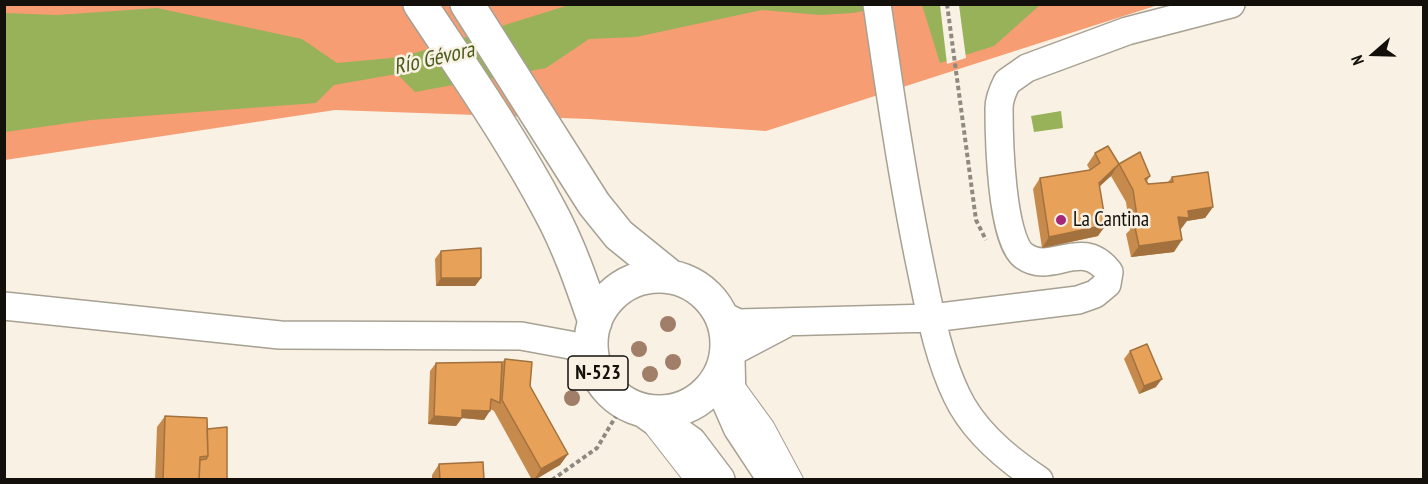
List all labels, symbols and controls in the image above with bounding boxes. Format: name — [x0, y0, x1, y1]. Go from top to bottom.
north arrow — [1344, 24, 1404, 84]
water label: Río Gévora — [391, 37, 477, 81]
text: N — [1346, 53, 1368, 68]
place label: La Cantina — [1073, 207, 1149, 233]
marker: La Cantina — [1054, 213, 1068, 227]
road number: N-523 — [568, 356, 628, 390]

